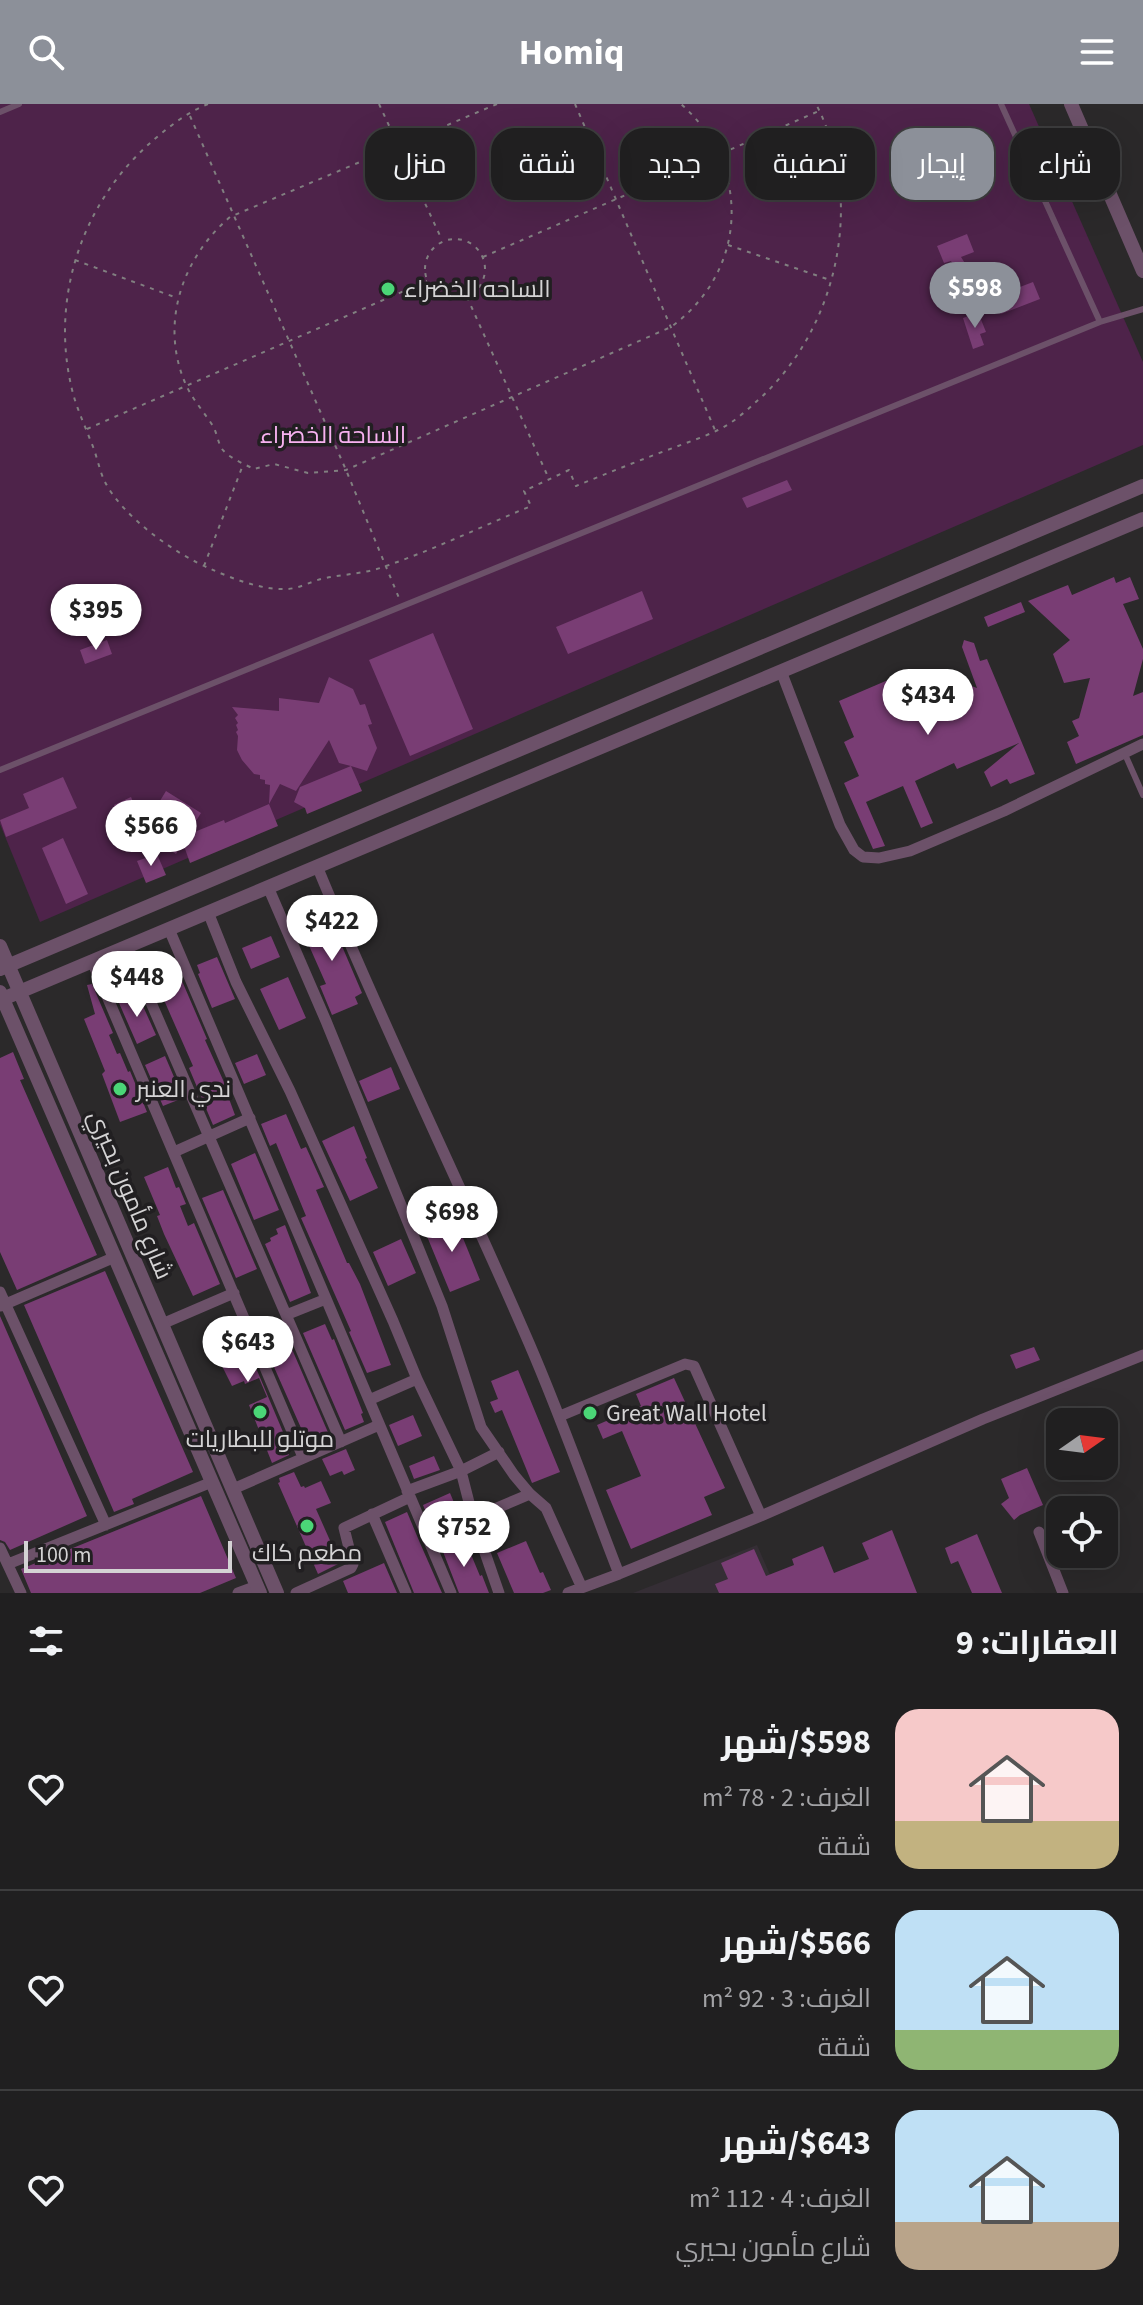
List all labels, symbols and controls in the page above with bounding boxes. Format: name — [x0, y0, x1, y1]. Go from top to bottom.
text: Homiq — [519, 27, 624, 78]
icon: search — [24, 30, 68, 74]
icon: menu — [1075, 30, 1119, 74]
chip: منزل — [365, 128, 475, 200]
chip: شقة — [491, 128, 604, 200]
chip: جديد — [620, 128, 729, 200]
chip: تصفية — [745, 128, 875, 200]
chip: إيجار — [891, 128, 994, 200]
chip: شراء — [1010, 128, 1120, 200]
pin: $598 — [928, 262, 1022, 330]
text: $598 — [948, 269, 1002, 306]
place label: الساحه الخضراء — [404, 272, 551, 307]
marker: الساحه الخضراء — [379, 280, 397, 298]
park label: الساحة الخضراء — [260, 418, 406, 453]
pin: $395 — [49, 584, 143, 652]
text: $395 — [69, 591, 123, 628]
pin: $434 — [881, 669, 975, 737]
text: $434 — [901, 676, 955, 713]
pin: $566 — [104, 800, 198, 868]
text: $566 — [124, 807, 178, 844]
pin: $422 — [285, 895, 379, 963]
text: $422 — [305, 902, 359, 939]
pin: $448 — [90, 951, 184, 1019]
text: $448 — [110, 958, 164, 995]
place label: ندي العنبر — [134, 1072, 231, 1107]
marker: ندي العنبر — [111, 1080, 129, 1098]
street label: شارع مأمون بحيري — [79, 1105, 181, 1285]
pin: $698 — [405, 1186, 499, 1254]
text: $698 — [425, 1193, 479, 1230]
pin: $643 — [201, 1316, 295, 1384]
text: $643 — [221, 1323, 275, 1360]
place label: Great Wall Hotel — [606, 1396, 767, 1431]
marker: موتلو للبطاريات — [251, 1403, 269, 1421]
marker: Great Wall Hotel — [581, 1404, 599, 1422]
north arrow — [1046, 1408, 1118, 1480]
map controls — [1046, 1408, 1118, 1568]
place label: موتلو للبطاريات — [186, 1422, 334, 1457]
button: locate — [1046, 1496, 1118, 1568]
pin: $752 — [417, 1501, 511, 1569]
text: $752 — [437, 1508, 491, 1545]
marker: مطعم كاك — [298, 1517, 316, 1535]
place label: مطعم كاك — [252, 1536, 362, 1571]
scale bar — [24, 1537, 232, 1573]
text: 100 m — [36, 1539, 91, 1571]
icon: filters — [24, 1619, 68, 1663]
text: العقارات: 9 — [956, 1619, 1119, 1668]
text: $598/شهر — [721, 1718, 871, 1767]
icon: home — [959, 1741, 1055, 1837]
icon: heart — [24, 1767, 68, 1811]
text: الغرف: 2 · 78 m² — [702, 1779, 871, 1816]
text: شقة — [818, 1828, 871, 1865]
text: $566/شهر — [721, 1919, 871, 1968]
icon: home — [959, 1942, 1055, 2038]
icon: heart — [24, 1968, 68, 2012]
text: الغرف: 3 · 92 m² — [702, 1980, 871, 2017]
text: شقة — [818, 2029, 871, 2066]
text: $643/شهر — [721, 2119, 871, 2168]
icon: home — [959, 2142, 1055, 2238]
icon: heart — [24, 2168, 68, 2212]
text: الغرف: 4 · 112 m² — [689, 2180, 871, 2217]
text: شارع مأمون بحيري — [675, 2229, 871, 2266]

